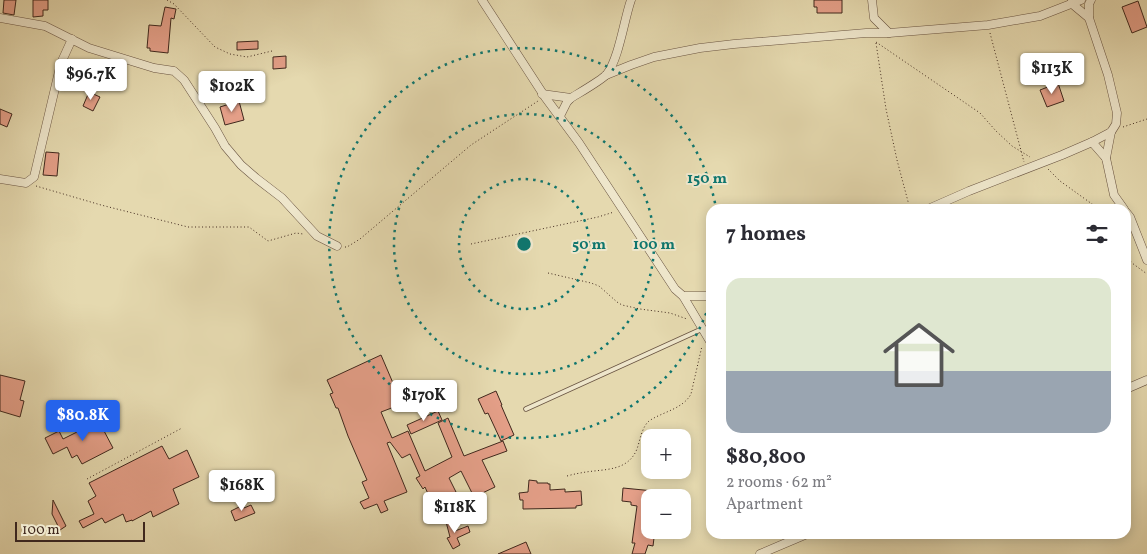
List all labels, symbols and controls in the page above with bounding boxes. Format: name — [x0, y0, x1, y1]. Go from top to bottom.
pin: $113K — [1017, 52, 1087, 95]
pin: $96.7K — [50, 58, 132, 101]
text: $113K — [1031, 58, 1073, 80]
text: $96.7K — [66, 64, 116, 86]
pin: $102K — [197, 70, 267, 113]
text: $102K — [209, 76, 255, 98]
text: 150 m — [687, 169, 727, 190]
text: 7 homes — [726, 220, 806, 249]
icon: filters — [1083, 220, 1111, 248]
centre of rings — [515, 235, 533, 253]
text: 50 m — [572, 235, 606, 256]
text: 100 m — [633, 235, 676, 256]
icon: home — [874, 310, 964, 400]
pin: $170K — [389, 380, 459, 422]
text: $170K — [402, 385, 446, 407]
pin: $80.8K — [42, 400, 124, 442]
text: $80.8K — [57, 405, 109, 427]
map controls — [641, 429, 691, 539]
button: + — [641, 429, 691, 479]
text: $80,800 — [726, 443, 806, 472]
pin: $168K — [207, 470, 277, 512]
text: 2 rooms · 62 m² — [726, 472, 832, 494]
text: $168K — [220, 475, 264, 497]
button: − — [641, 489, 691, 539]
pin: $118K — [420, 492, 490, 534]
text: Apartment — [726, 494, 803, 516]
text: $118K — [434, 497, 476, 519]
scale bar — [15, 519, 145, 542]
text: 100 m — [22, 521, 60, 540]

